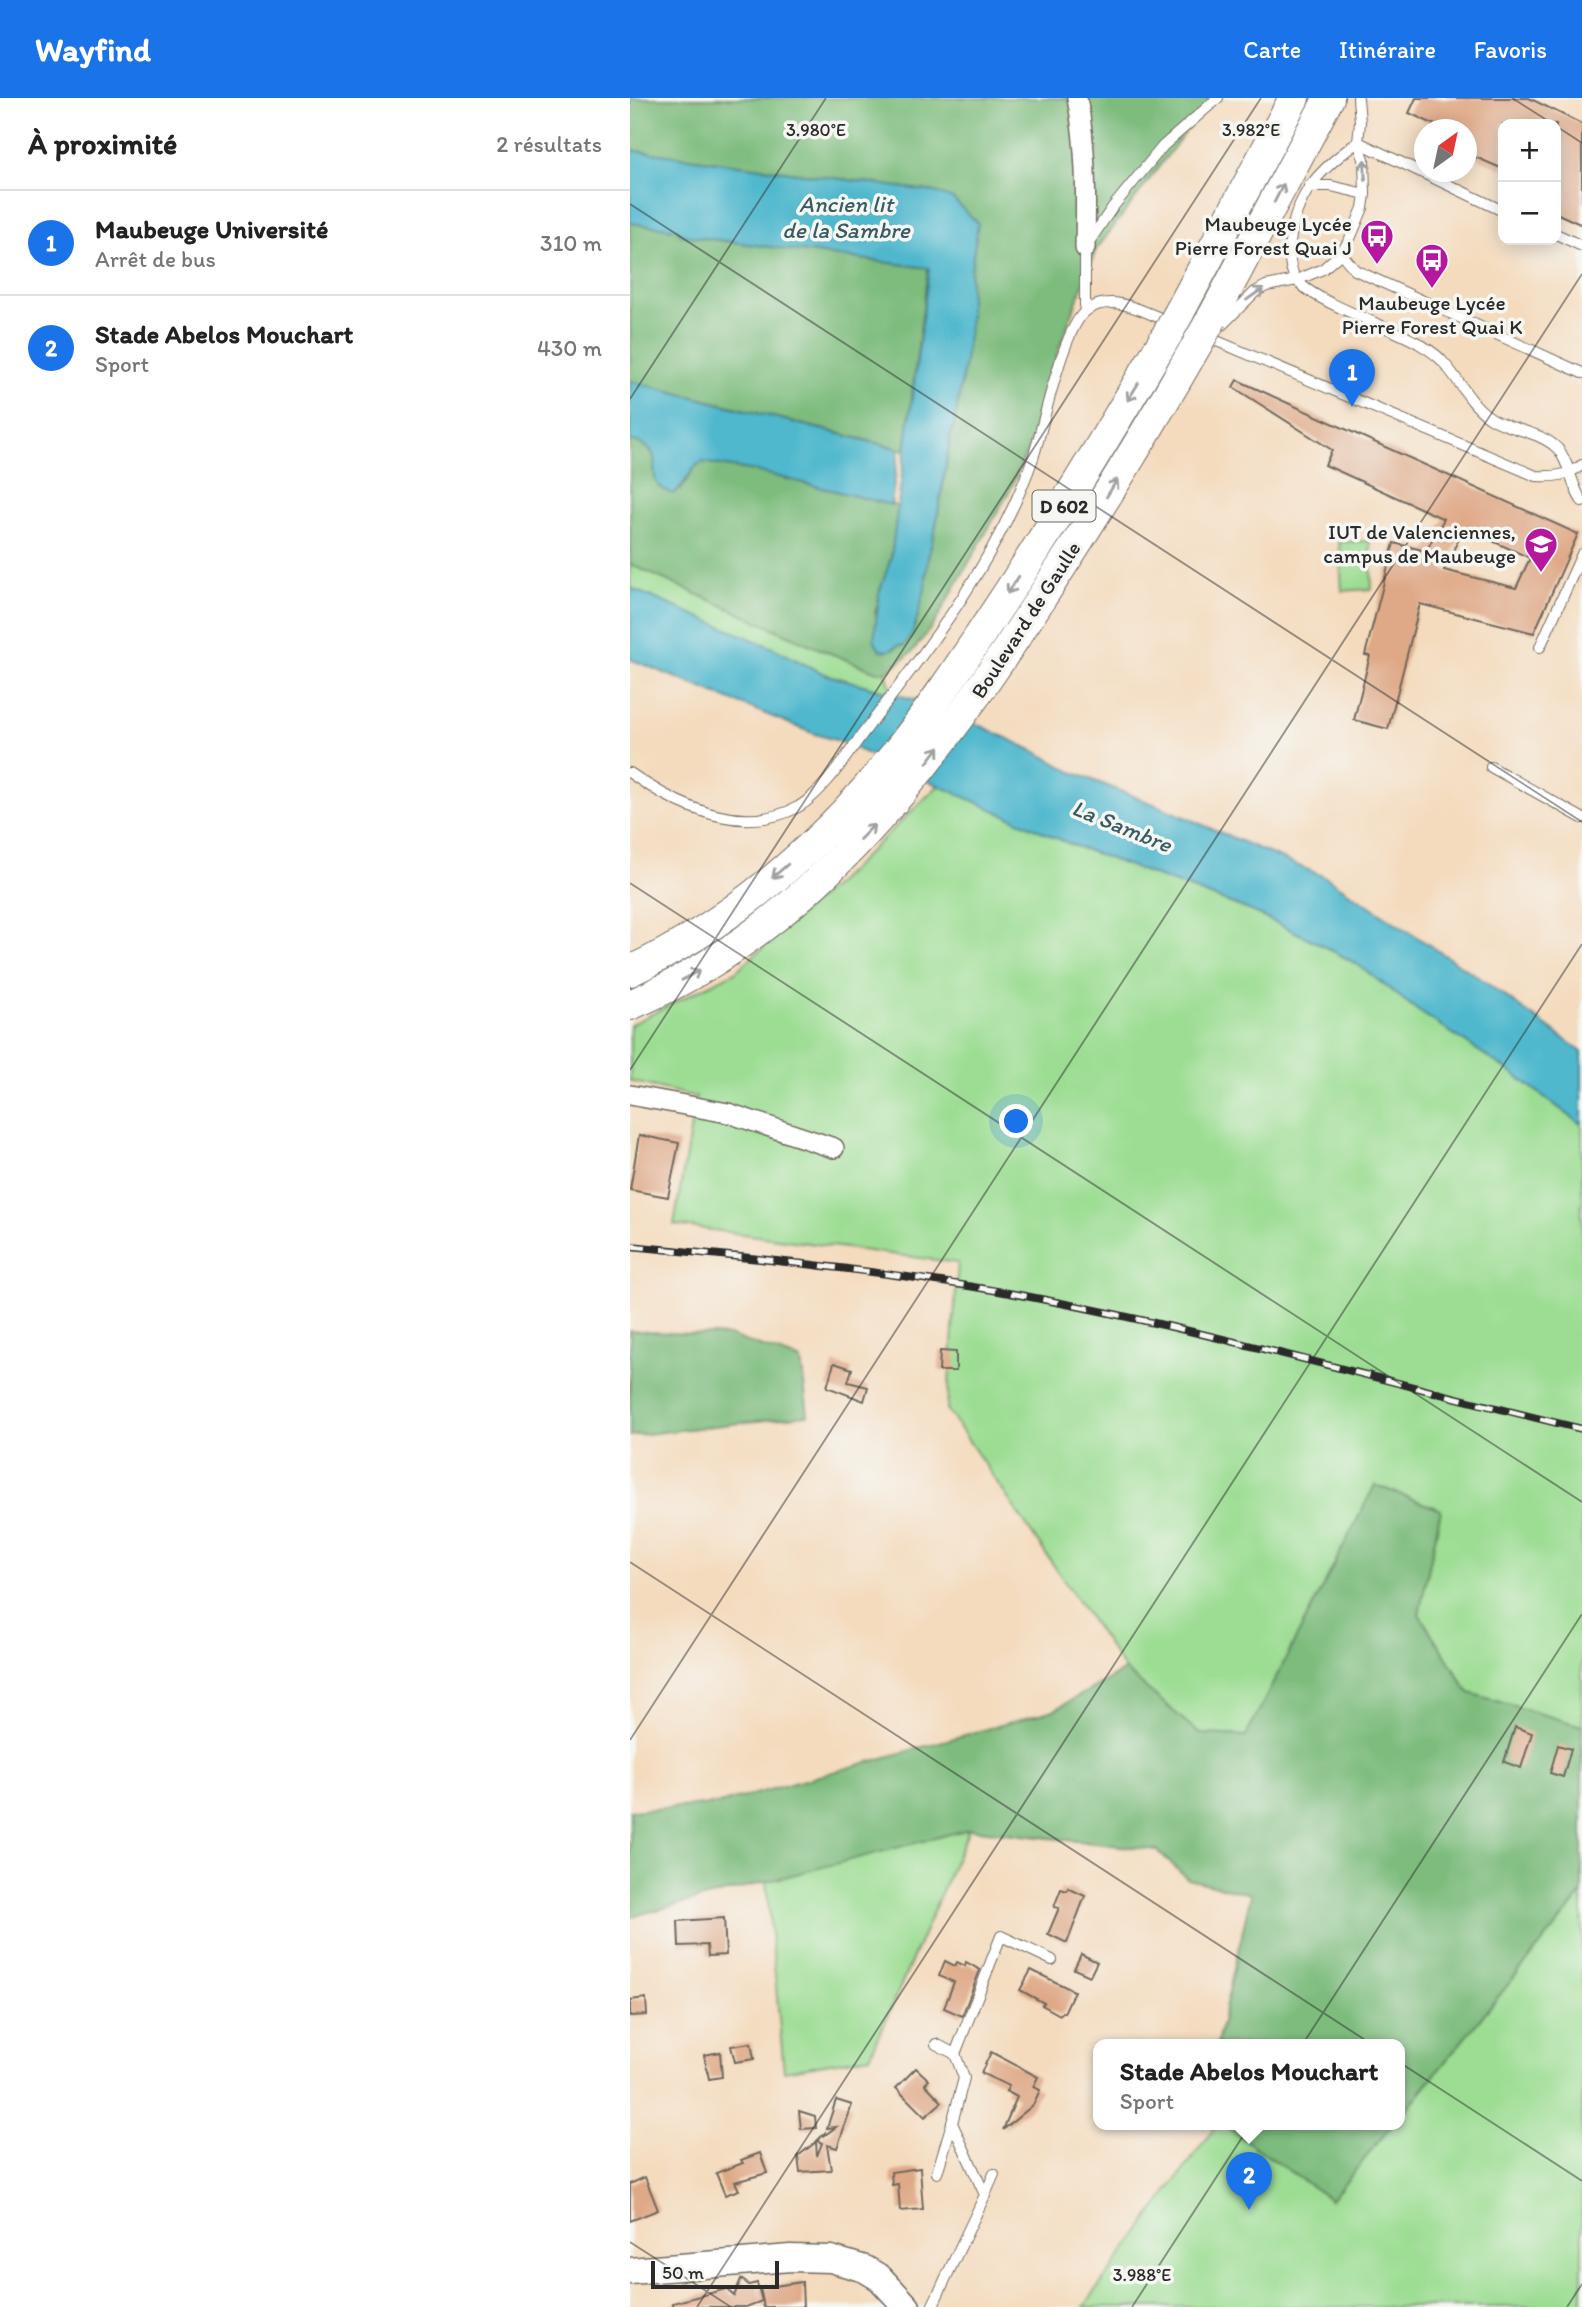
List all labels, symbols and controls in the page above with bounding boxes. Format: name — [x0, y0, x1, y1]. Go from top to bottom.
text: Wayfind — [35, 30, 151, 69]
text: Carte — [1243, 35, 1301, 64]
text: Itinéraire — [1339, 35, 1436, 64]
text: Favoris — [1474, 35, 1547, 64]
text: 3.980°E — [786, 119, 846, 141]
text: 3.982°E — [1222, 119, 1280, 141]
north arrow — [1414, 119, 1477, 182]
map controls — [1498, 119, 1561, 245]
button: + — [1498, 119, 1561, 182]
text: À proximité — [28, 125, 177, 162]
text: 2 résultats — [496, 130, 602, 158]
one-way arrow — [1358, 159, 1371, 182]
button: − — [1498, 182, 1561, 245]
one-way arrow — [1273, 184, 1287, 204]
water label: Ancien lit de la Sambre — [782, 190, 911, 244]
place label: Maubeuge Lycée Pierre Forest Quai J — [1175, 211, 1352, 260]
text: Maubeuge Université — [95, 213, 328, 245]
bus stop icon: Maubeuge Lycée Pierre Forest Quai J — [1358, 217, 1396, 266]
text: 1 — [46, 229, 56, 257]
text: 310 m — [540, 229, 602, 257]
bus stop icon: Maubeuge Lycée Pierre Forest Quai K — [1413, 241, 1451, 290]
text: Arrêt de bus — [95, 245, 216, 273]
one-way arrow — [1245, 287, 1264, 301]
place label: Maubeuge Lycée Pierre Forest Quai K — [1342, 290, 1522, 339]
text: Stade Abelos Mouchart — [95, 318, 353, 350]
text: 2 — [45, 334, 57, 362]
text: 430 m — [537, 334, 602, 362]
pin: 1 — [1329, 349, 1375, 407]
text: Sport — [95, 350, 149, 378]
one-way arrow — [1126, 381, 1140, 401]
one-way arrow — [1105, 479, 1120, 498]
road number: D 602 — [1032, 490, 1096, 522]
place label: IUT de Valenciennes, campus de Maubeuge — [1323, 519, 1516, 568]
school or university icon: IUT de Valenciennes, campus de Maubeuge — [1522, 525, 1560, 574]
street label: Boulevard de Gaulle — [966, 537, 1086, 703]
one-way arrow — [1006, 575, 1020, 594]
one-way arrow — [925, 746, 940, 765]
water label: La Sambre — [1068, 793, 1177, 859]
one-way arrow — [858, 824, 875, 841]
one-way arrow — [772, 864, 790, 879]
one-way arrow — [680, 968, 700, 982]
your location — [999, 1104, 1033, 1138]
popup — [1093, 2039, 1405, 2130]
text: Stade Abelos Mouchart — [1120, 2055, 1378, 2087]
text: Sport — [1120, 2087, 1174, 2115]
pin: 2 — [1226, 2152, 1272, 2210]
scale bar — [651, 2258, 779, 2290]
text: 50 m — [662, 2261, 704, 2284]
text: 3.988°E — [1113, 2264, 1171, 2286]

